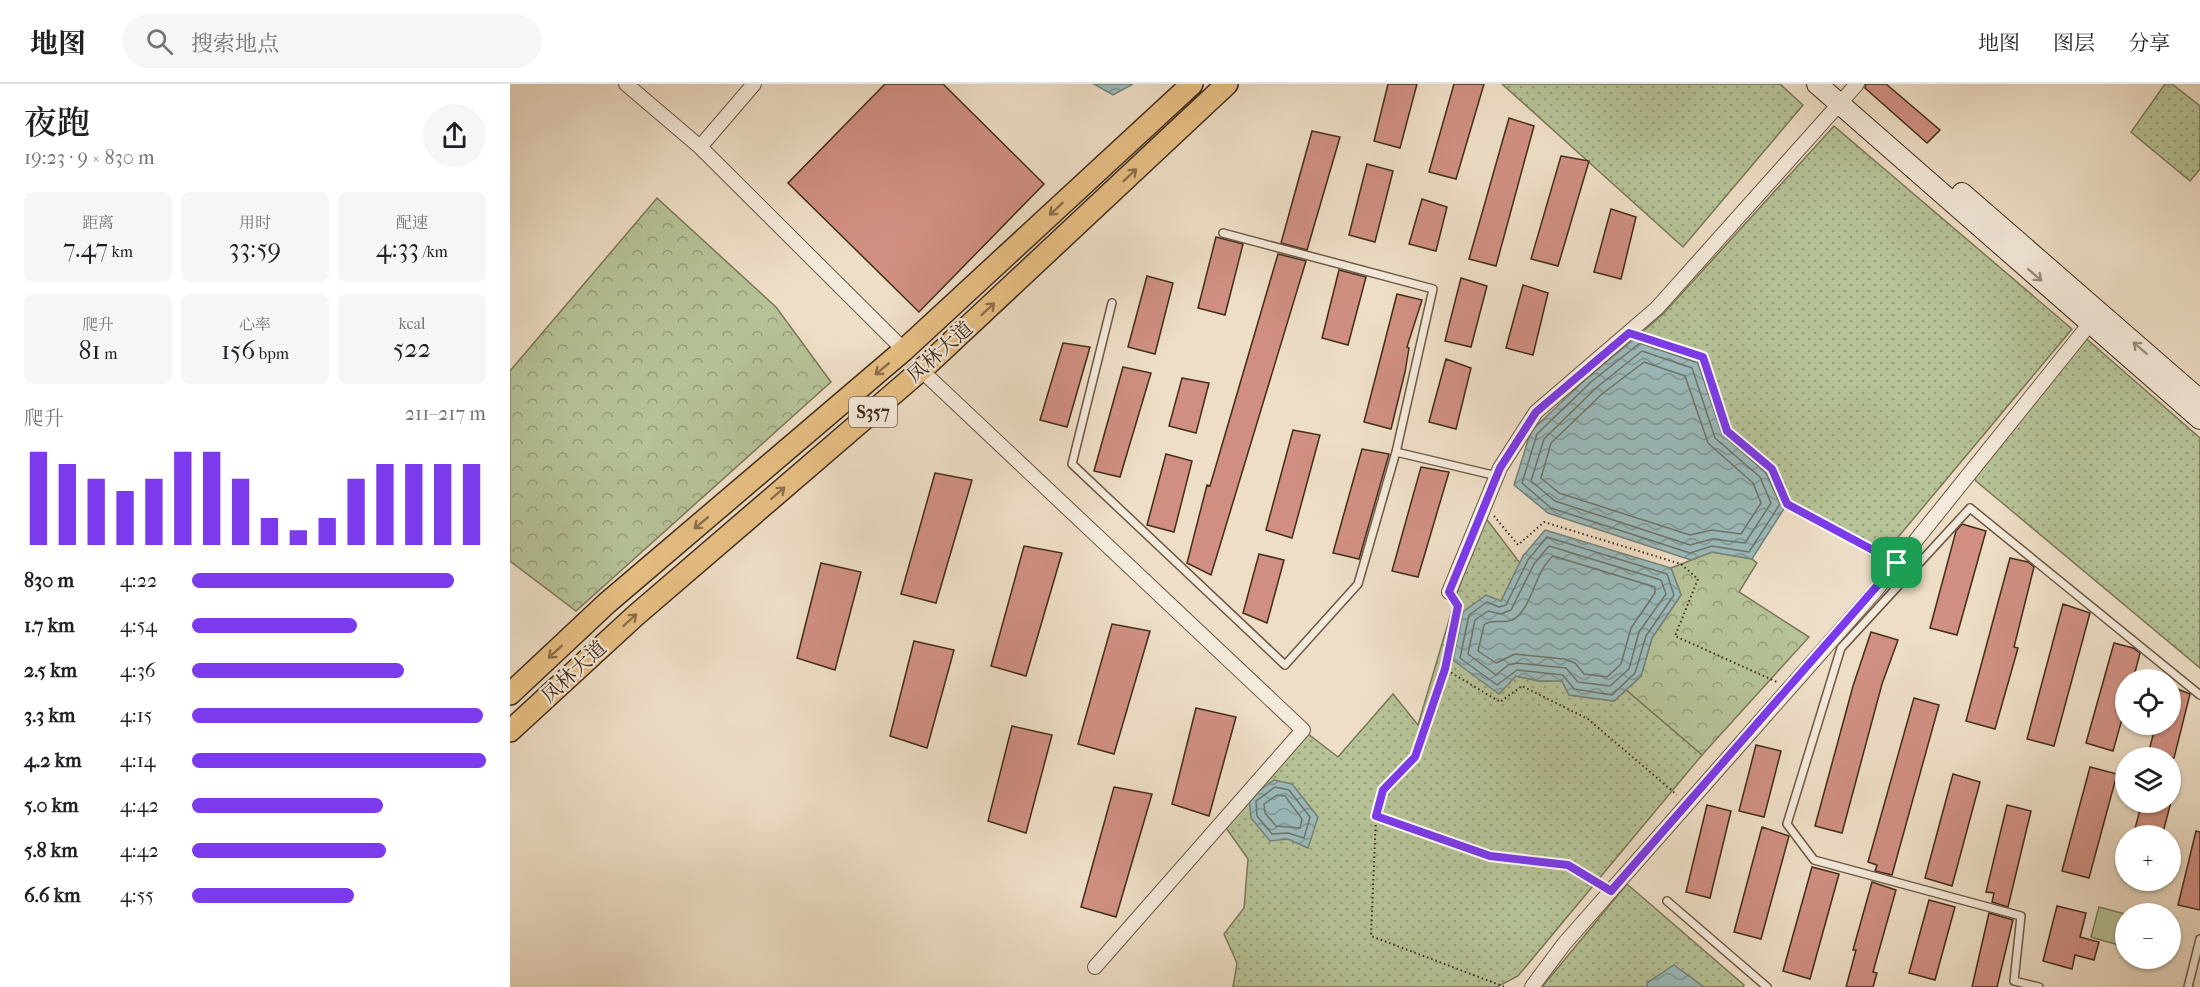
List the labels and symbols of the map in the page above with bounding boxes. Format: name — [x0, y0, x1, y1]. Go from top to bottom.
one-way arrow — [1122, 169, 1137, 183]
one-way arrow — [1049, 202, 1064, 216]
one-way arrow — [2027, 268, 2042, 282]
one-way arrow — [980, 302, 995, 316]
street label: 凤林大道 — [903, 317, 977, 387]
one-way arrow — [2133, 341, 2148, 355]
one-way arrow — [874, 363, 890, 376]
road number: S357 — [849, 397, 897, 427]
one-way arrow — [770, 486, 785, 500]
one-way arrow — [694, 516, 709, 530]
pin — [1871, 537, 1922, 588]
one-way arrow — [623, 613, 638, 627]
street label: 凤林大道 — [537, 636, 611, 708]
one-way arrow — [548, 645, 563, 659]

